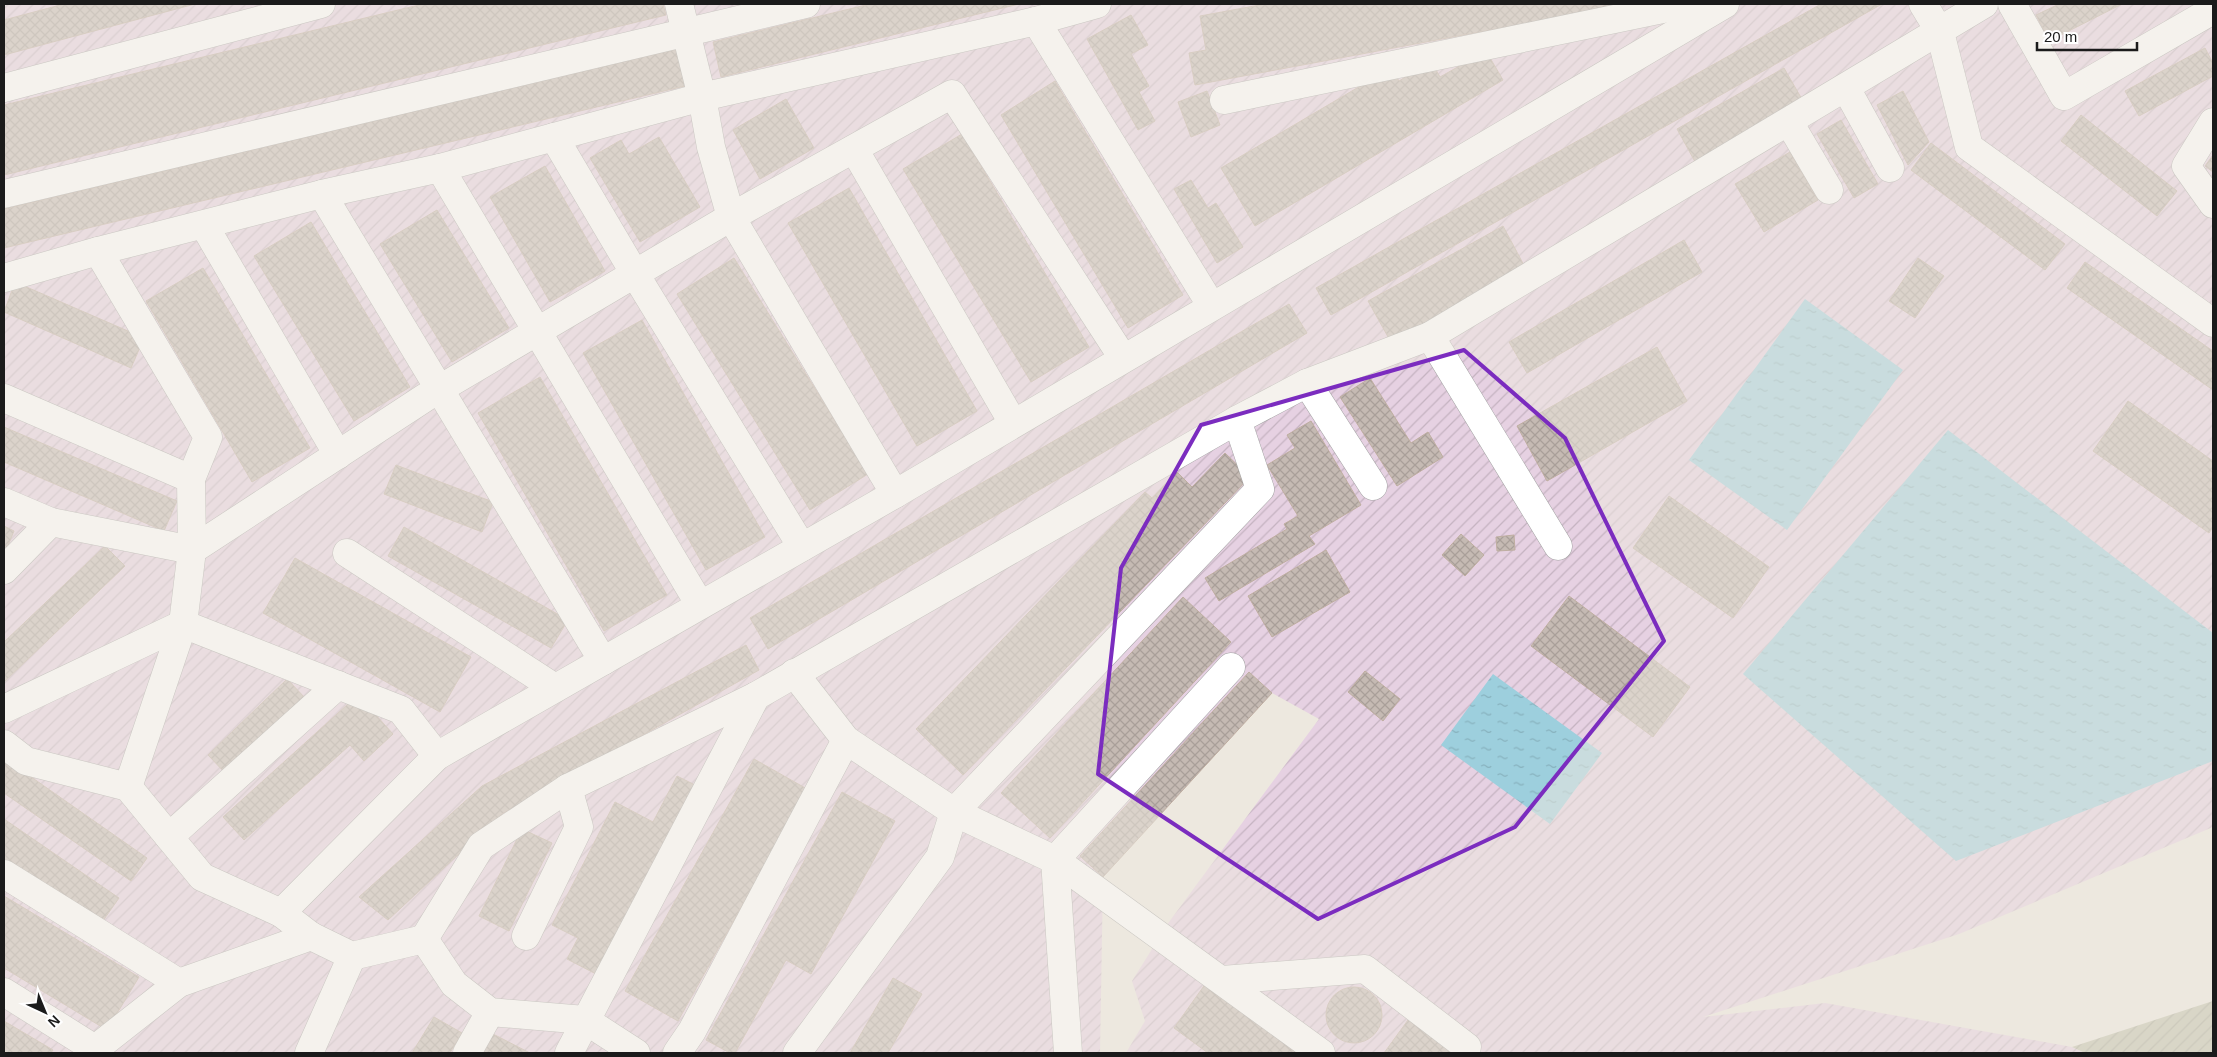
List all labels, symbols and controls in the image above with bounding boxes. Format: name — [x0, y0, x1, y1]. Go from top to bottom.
scale bar — [2037, 20, 2137, 52]
text: 20 m — [2044, 28, 2077, 45]
north arrow — [20, 987, 70, 1037]
text: N — [45, 1012, 63, 1031]

